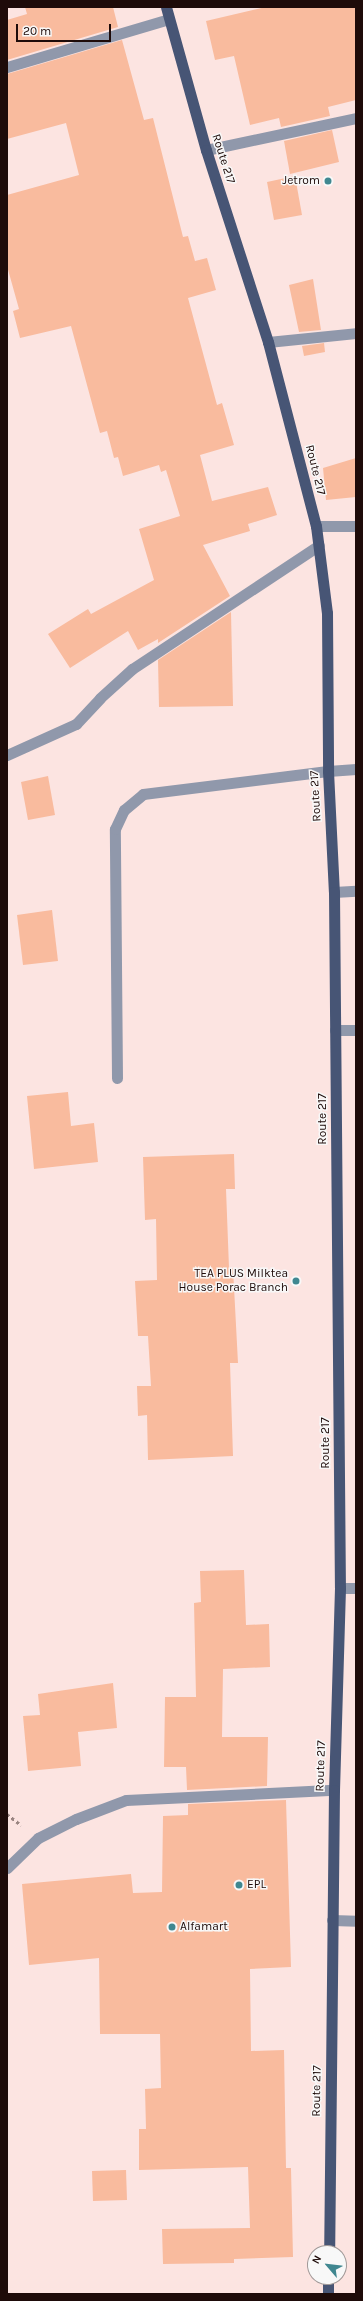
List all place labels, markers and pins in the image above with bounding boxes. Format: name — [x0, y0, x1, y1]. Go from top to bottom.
place label: Jetrom — [282, 174, 320, 188]
marker: Jetrom — [323, 176, 333, 186]
place label: TEA PLUS Milktea House Porac Branch — [179, 1267, 288, 1295]
marker: TEA PLUS Milktea House Porac Branch — [291, 1276, 301, 1286]
place label: EPL — [247, 1878, 266, 1892]
marker: EPL — [234, 1880, 244, 1890]
place label: Alfamart — [180, 1920, 228, 1934]
marker: Alfamart — [167, 1922, 177, 1932]

